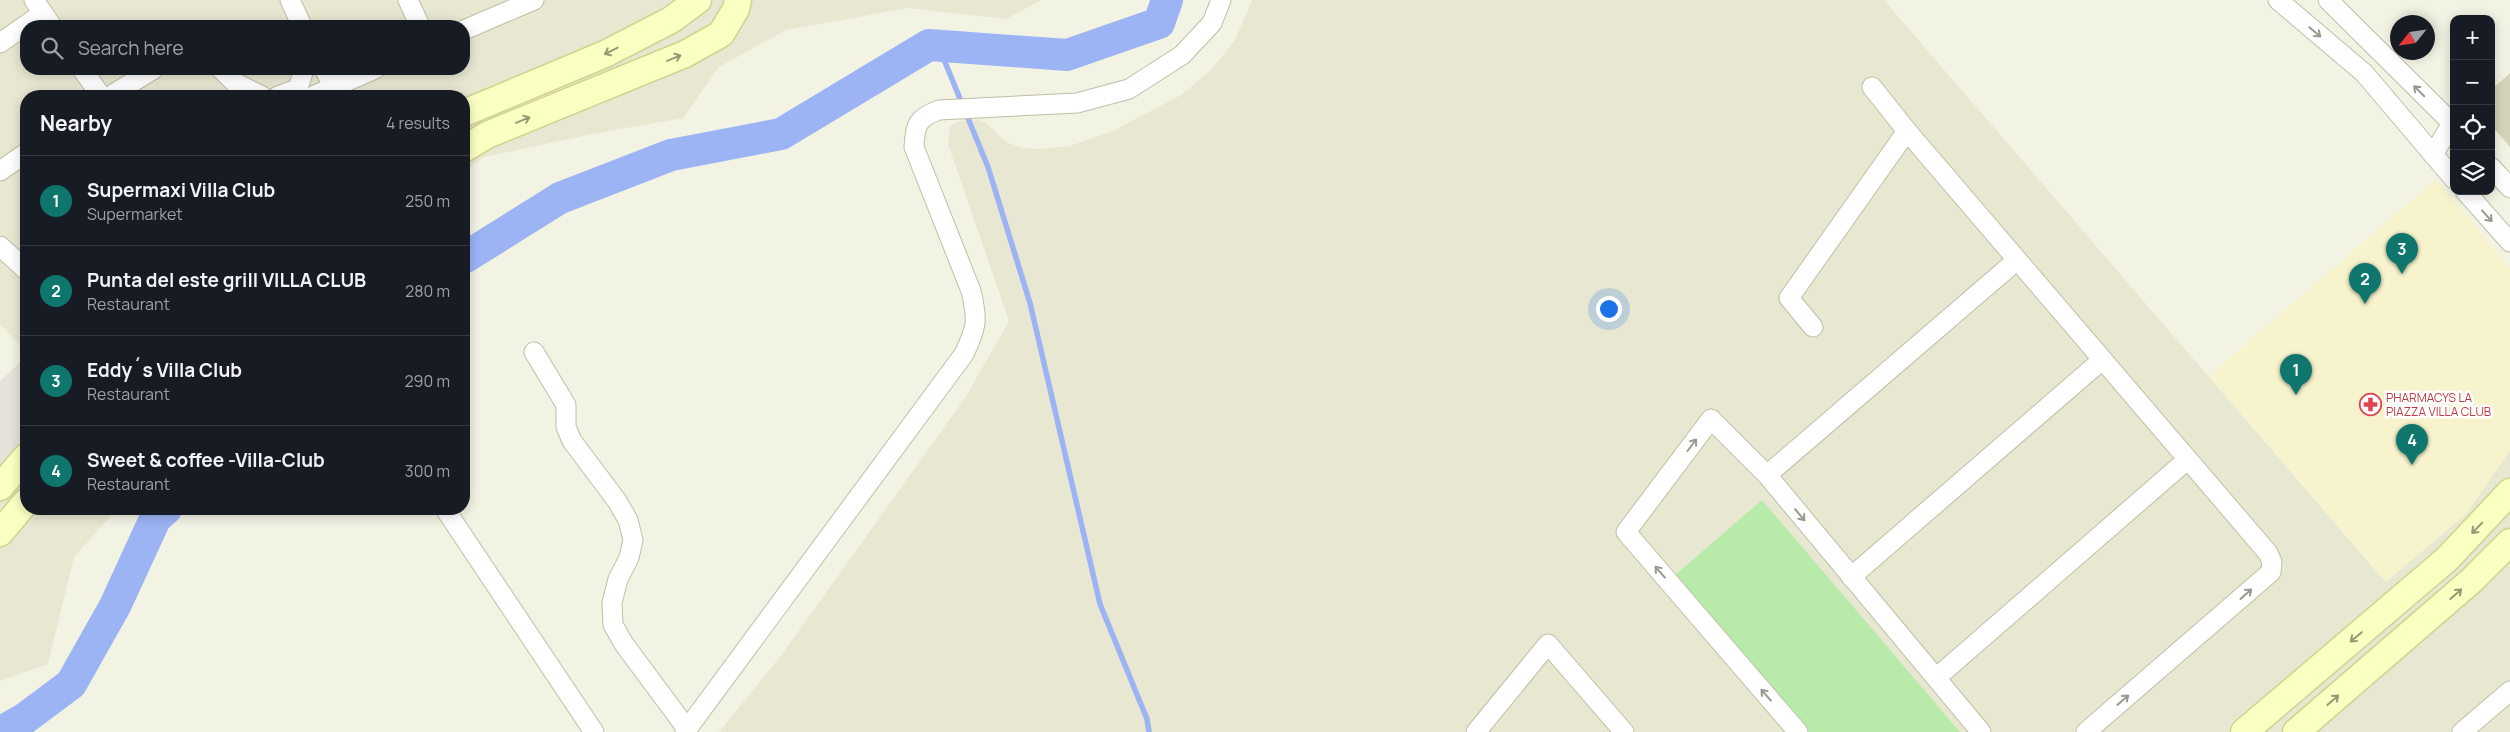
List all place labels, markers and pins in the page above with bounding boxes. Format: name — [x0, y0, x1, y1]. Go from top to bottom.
pin: 3 — [2386, 233, 2418, 274]
pin: 2 — [2349, 263, 2381, 304]
pin: 1 — [2280, 354, 2312, 395]
place label: PHARMACYS LA PIAZZA VILLA CLUB — [2386, 389, 2491, 420]
pharmacy icon: PHARMACYS LA PIAZZA VILLA CLUB — [2358, 392, 2382, 416]
pin: 4 — [2396, 424, 2428, 465]

